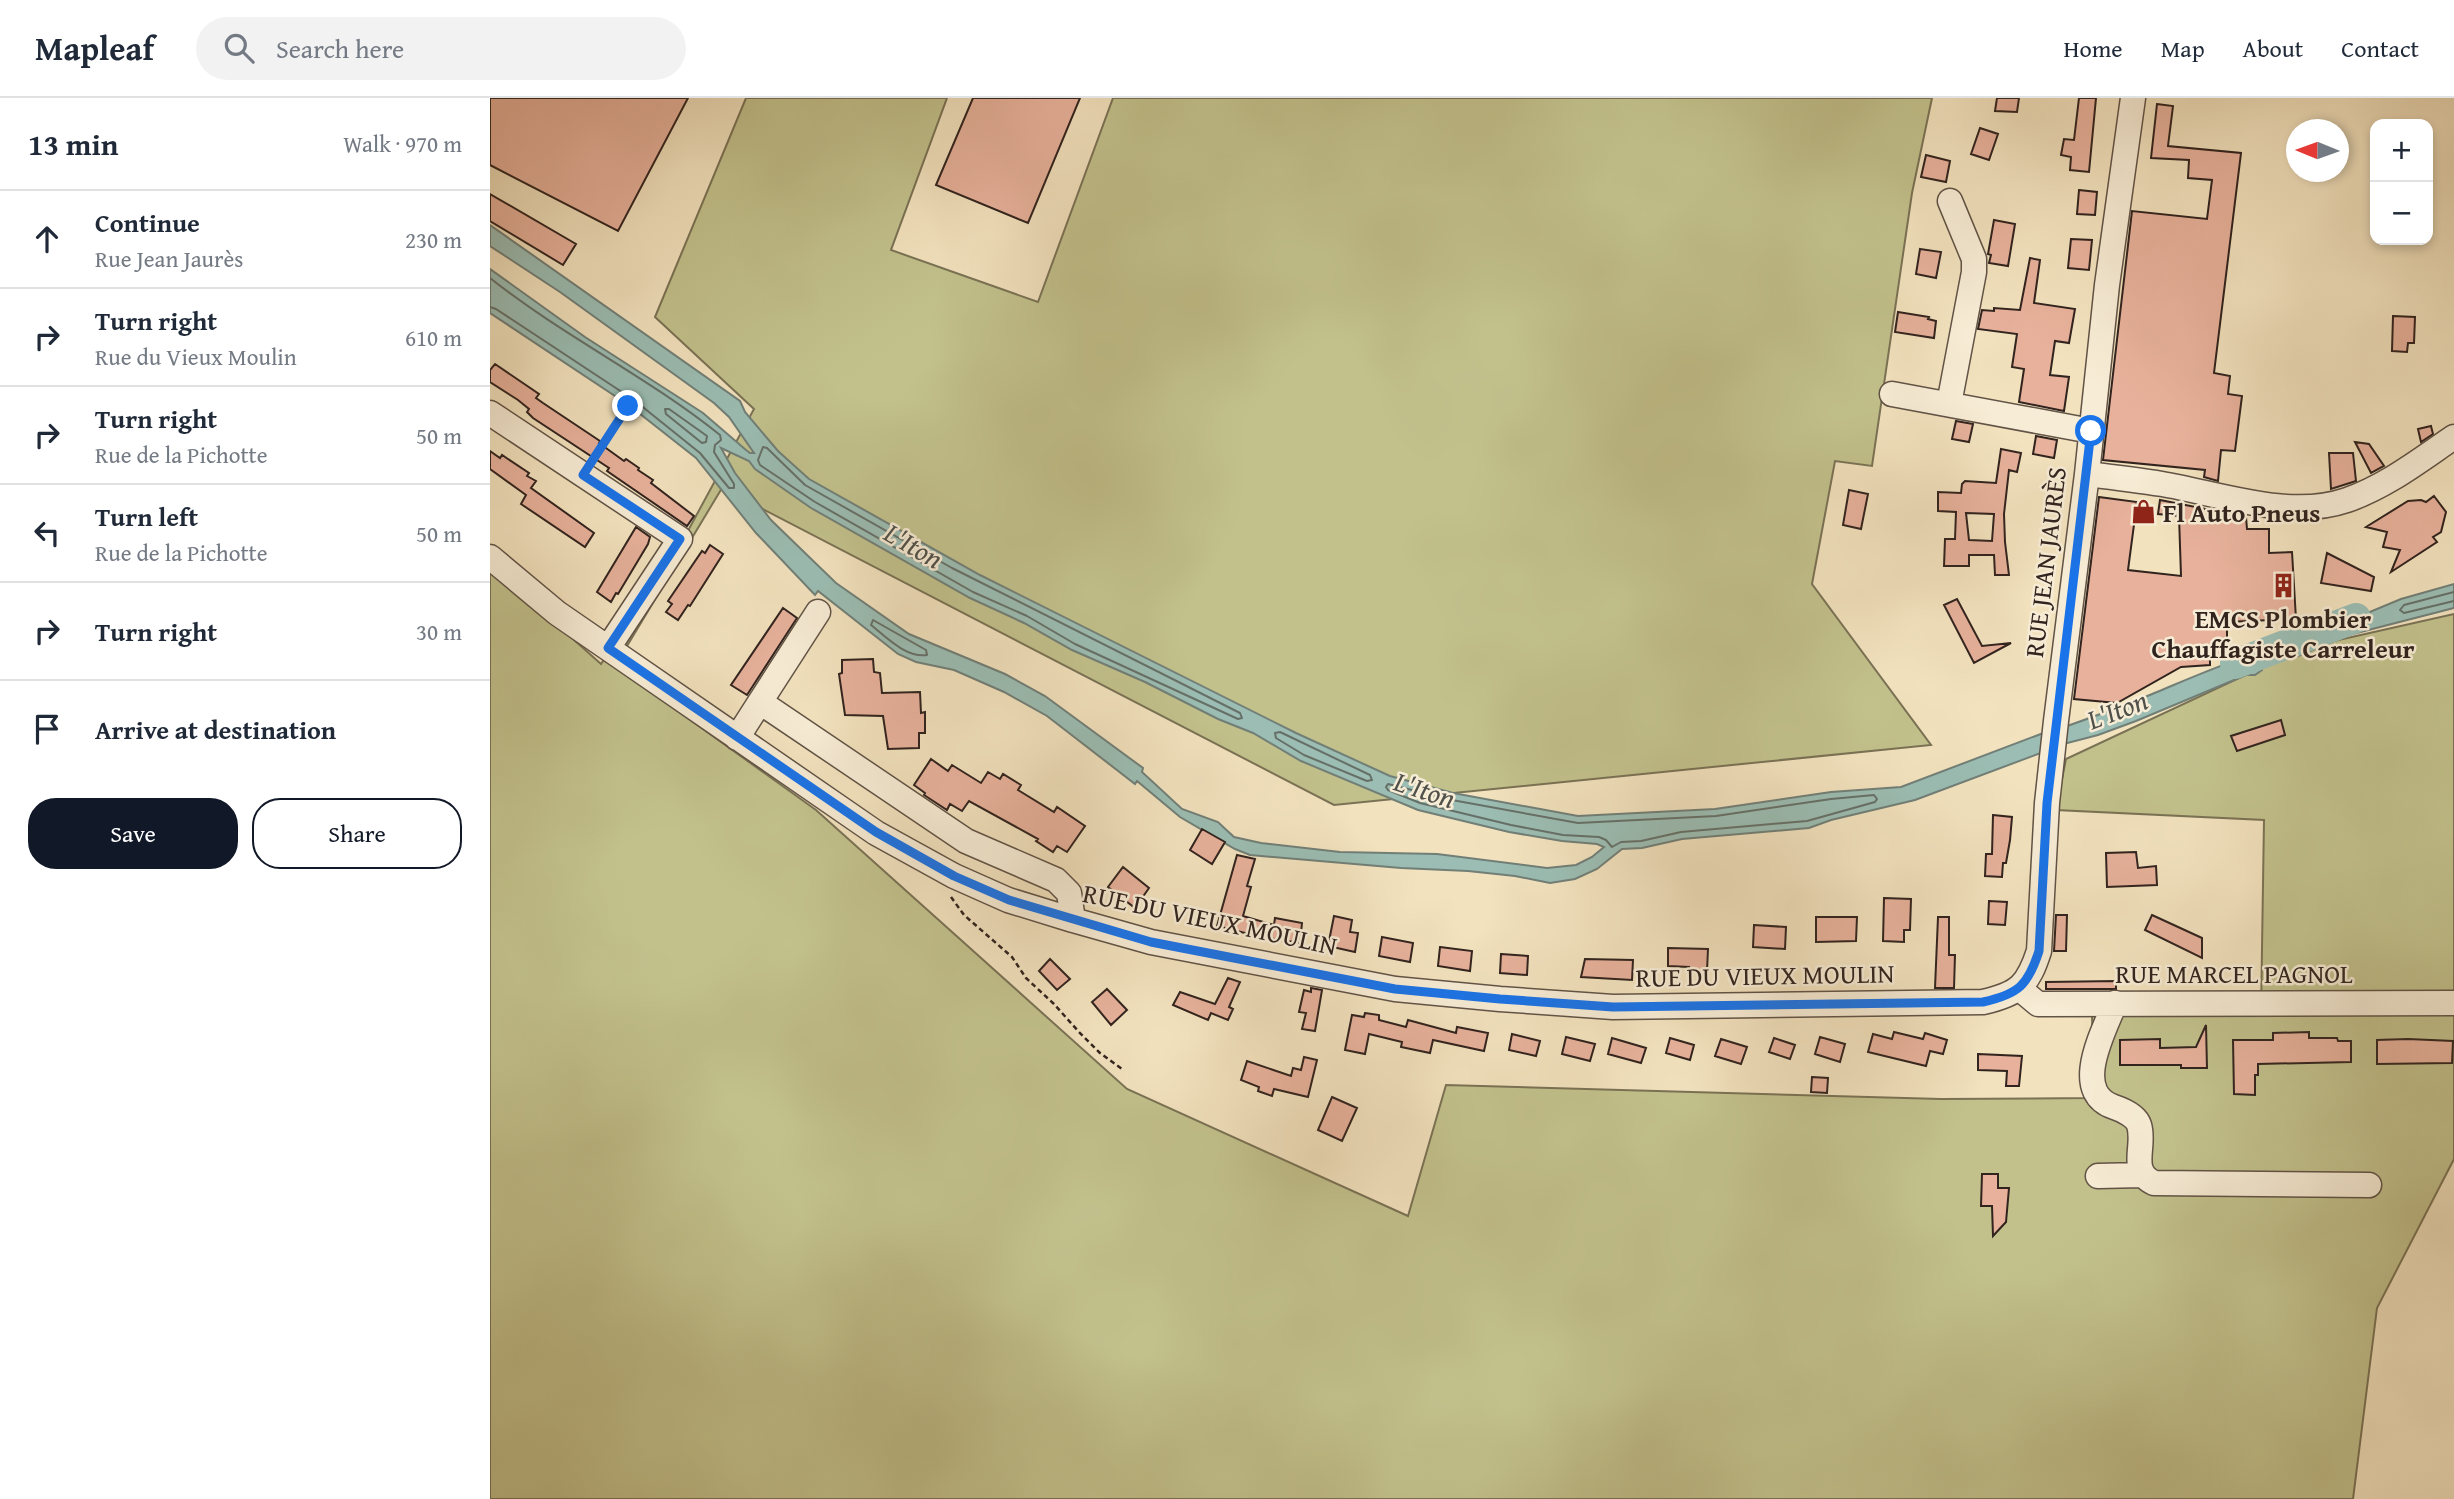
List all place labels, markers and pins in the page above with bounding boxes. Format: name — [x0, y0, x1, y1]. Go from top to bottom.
place label: Fl Auto Pneus — [2163, 493, 2321, 532]
shop icon: Fl Auto Pneus — [2129, 498, 2157, 526]
building icon: EMCS Plombier Chauffagiste Carreleur — [2269, 572, 2297, 600]
place label: EMCS Plombier Chauffagiste Carreleur — [2151, 599, 2415, 668]

